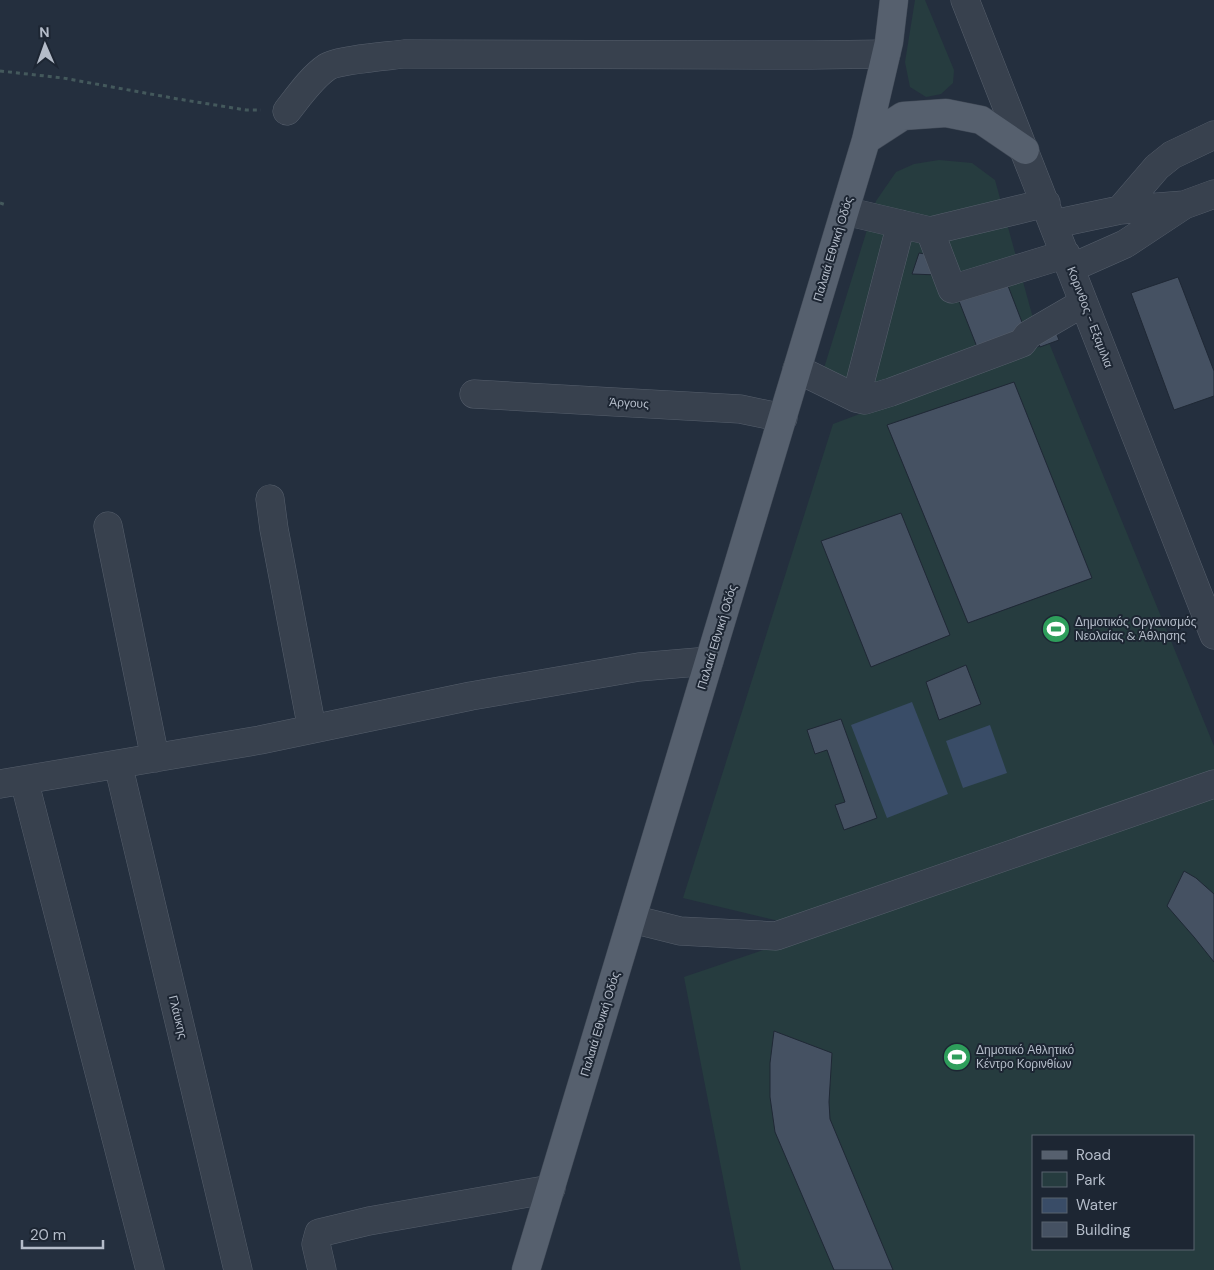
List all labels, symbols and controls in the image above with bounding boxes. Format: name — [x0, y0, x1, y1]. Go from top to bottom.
north arrow — [20, 20, 70, 70]
text: N — [39, 23, 50, 41]
street label: Παλαιά Εθνική Οδός — [809, 194, 857, 303]
street label: Κορινθος - Εξαμιλια — [1063, 264, 1117, 370]
street label: Άργους — [609, 394, 650, 412]
street label: Παλαιά Εθνική Οδός — [693, 582, 741, 691]
sports icon: Δημοτικός Οργανισμός Νεολαίας & Άθλησης — [1041, 614, 1071, 644]
place label: Δημοτικός Οργανισμός Νεολαίας & Άθλησης — [1075, 614, 1197, 644]
street label: Παλαιά Εθνική Οδός — [576, 969, 624, 1078]
street label: Γλάυκης — [165, 994, 191, 1041]
sports icon: Δημοτικό Αθλητικό Κέντρο Κορινθίων — [942, 1042, 972, 1072]
place label: Δημοτικό Αθλητικό Κέντρο Κορινθίων — [976, 1042, 1075, 1072]
legend — [1032, 1135, 1194, 1250]
text: Road — [1076, 1145, 1111, 1165]
text: Park — [1076, 1170, 1106, 1190]
text: Water — [1076, 1195, 1118, 1215]
scale bar — [22, 1218, 104, 1250]
text: Building — [1076, 1220, 1131, 1240]
text: 20 m — [30, 1225, 66, 1245]

